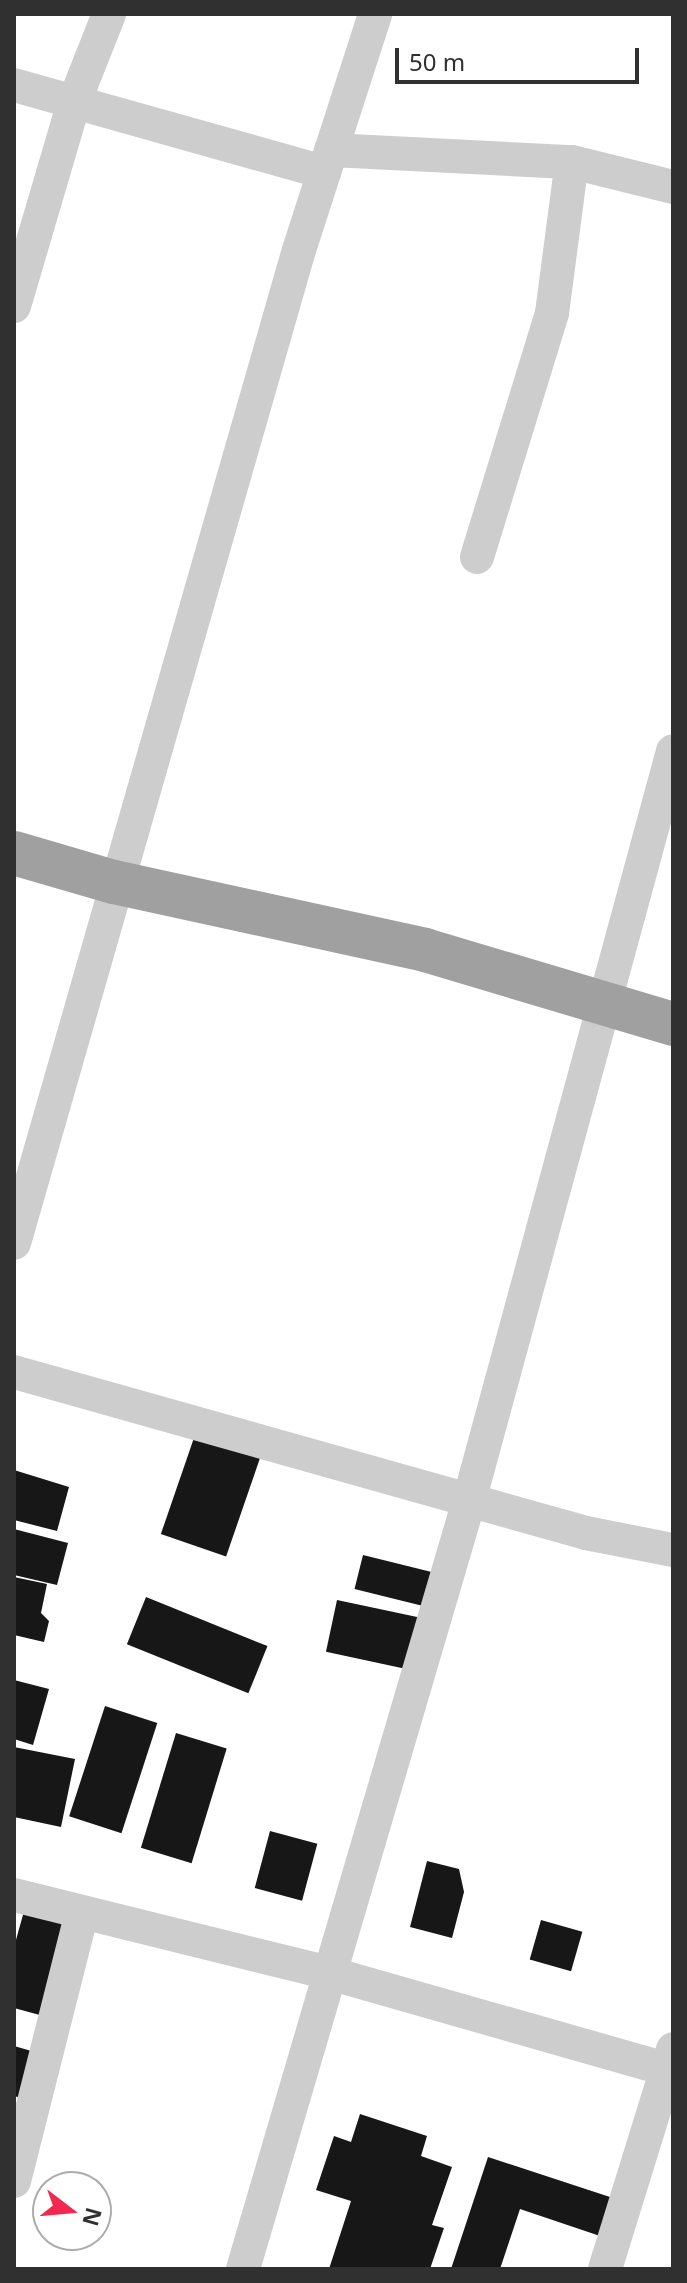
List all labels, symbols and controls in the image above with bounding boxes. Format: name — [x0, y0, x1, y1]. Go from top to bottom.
scale bar — [399, 32, 643, 82]
text: 50 m — [409, 45, 465, 78]
north arrow — [32, 2171, 112, 2251]
text: N — [76, 2204, 110, 2230]

